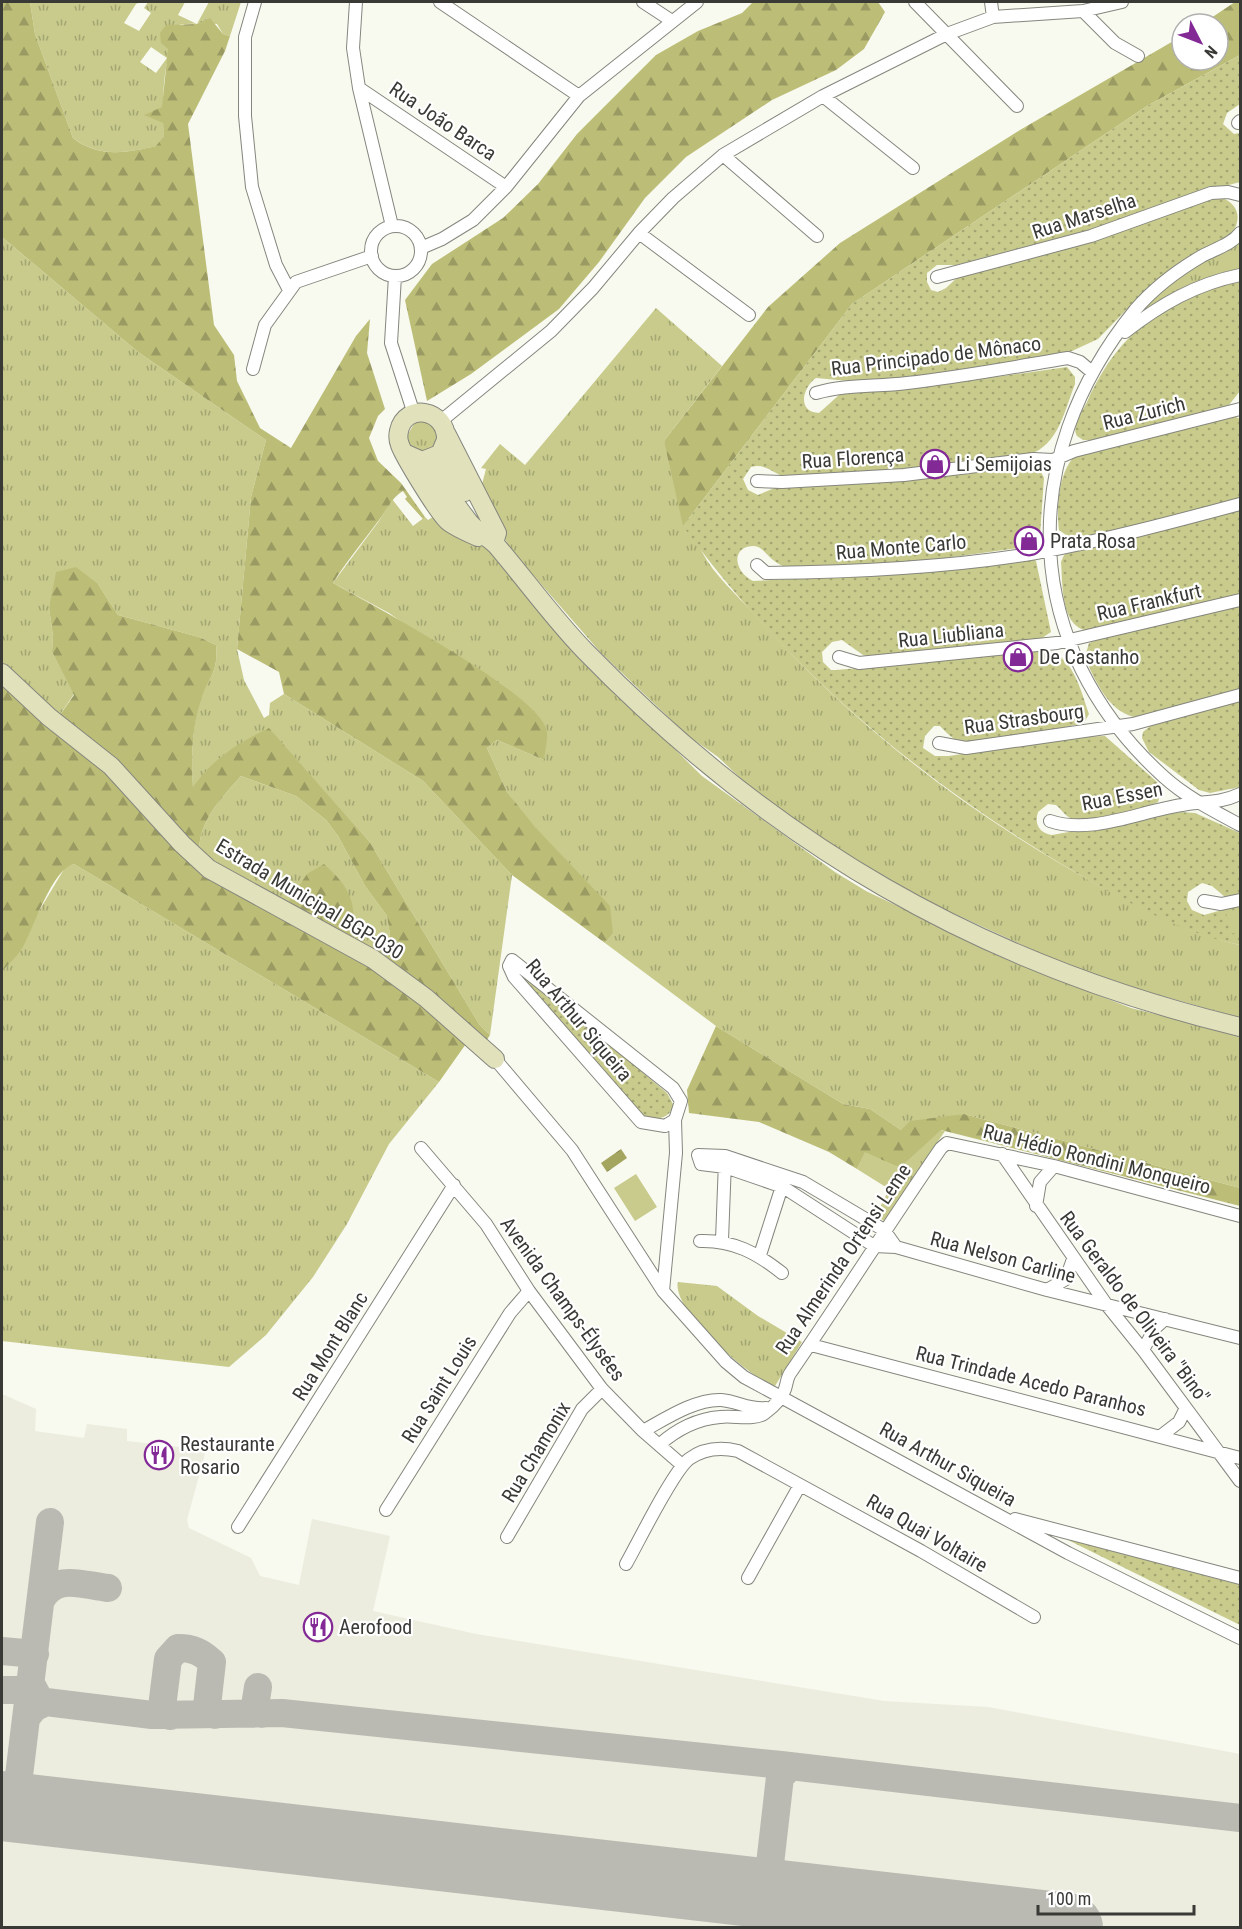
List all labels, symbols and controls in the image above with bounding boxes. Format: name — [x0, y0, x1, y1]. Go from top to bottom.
north arrow — [1170, 12, 1230, 72]
text: N — [1200, 42, 1221, 62]
street label: Rua João Barca — [385, 76, 501, 166]
street label: Rua Marselha — [1029, 188, 1139, 244]
street label: Rua Principado de Mônaco — [830, 331, 1042, 381]
street label: Rua Zurich — [1100, 391, 1188, 435]
street label: Rua Florença — [801, 442, 905, 474]
shop icon: Li Semijoias — [919, 448, 951, 480]
place label: Li Semijoias — [956, 452, 1052, 476]
shop icon: Prata Rosa — [1013, 525, 1045, 557]
street label: Rua Monte Carlo — [835, 529, 967, 565]
place label: Prata Rosa — [1050, 529, 1136, 553]
street label: Rua Frankfurt — [1095, 578, 1204, 626]
street label: Rua Liubliana — [897, 618, 1005, 652]
shop icon: De Castanho — [1002, 641, 1034, 673]
place label: De Castanho — [1039, 645, 1139, 669]
street label: Rua Strasbourg — [963, 699, 1085, 739]
street label: Rua Essen — [1080, 776, 1164, 816]
street label: Estrada Municipal BGP-030 — [212, 834, 408, 964]
street label: Rua Arthur Siqueira — [521, 954, 637, 1086]
street label: Rua Hédio Rondini Monqueiro — [981, 1119, 1213, 1199]
street label: Rua Almerinda Ortensi Leme — [770, 1159, 916, 1359]
street label: Rua Geraldo de Oliveira "Bino" — [1055, 1206, 1215, 1408]
street label: Avenida Champs-Élysées — [495, 1212, 631, 1386]
street label: Rua Nelson Carline — [928, 1226, 1078, 1288]
street label: Rua Mont Blanc — [287, 1287, 373, 1405]
street label: Rua Saint Louis — [396, 1331, 482, 1447]
street label: Rua Trindade Acedo Paranhos — [913, 1341, 1149, 1421]
street label: Rua Chamonix — [497, 1397, 576, 1507]
street label: Rua Arthur Siqueira — [876, 1417, 1020, 1511]
place label: Restaurante Rosario — [180, 1432, 275, 1479]
restaurant icon: Restaurante Rosario — [143, 1439, 175, 1471]
street label: Rua Quai Voltaire — [862, 1489, 992, 1577]
restaurant icon: Aerofood — [302, 1611, 334, 1643]
place label: Aerofood — [339, 1615, 412, 1639]
scale bar — [1038, 1878, 1194, 1916]
text: 100 m — [1047, 1888, 1091, 1909]

